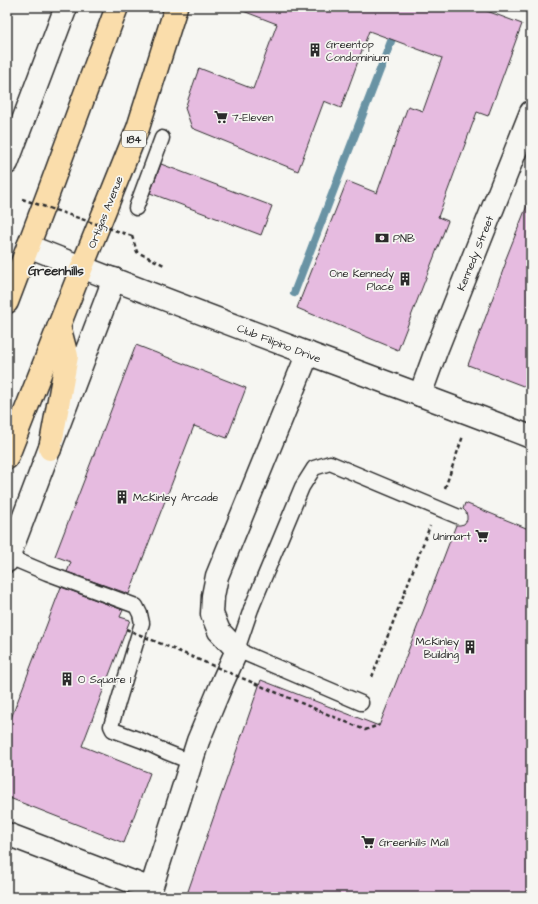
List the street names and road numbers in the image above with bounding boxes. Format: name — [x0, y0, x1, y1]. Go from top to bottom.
road number: 184 — [122, 131, 146, 147]
street label: Ortigas Avenue — [84, 174, 128, 251]
street label: Kennedy Street — [454, 213, 498, 293]
street label: Club Filipino Drive — [235, 321, 323, 366]

